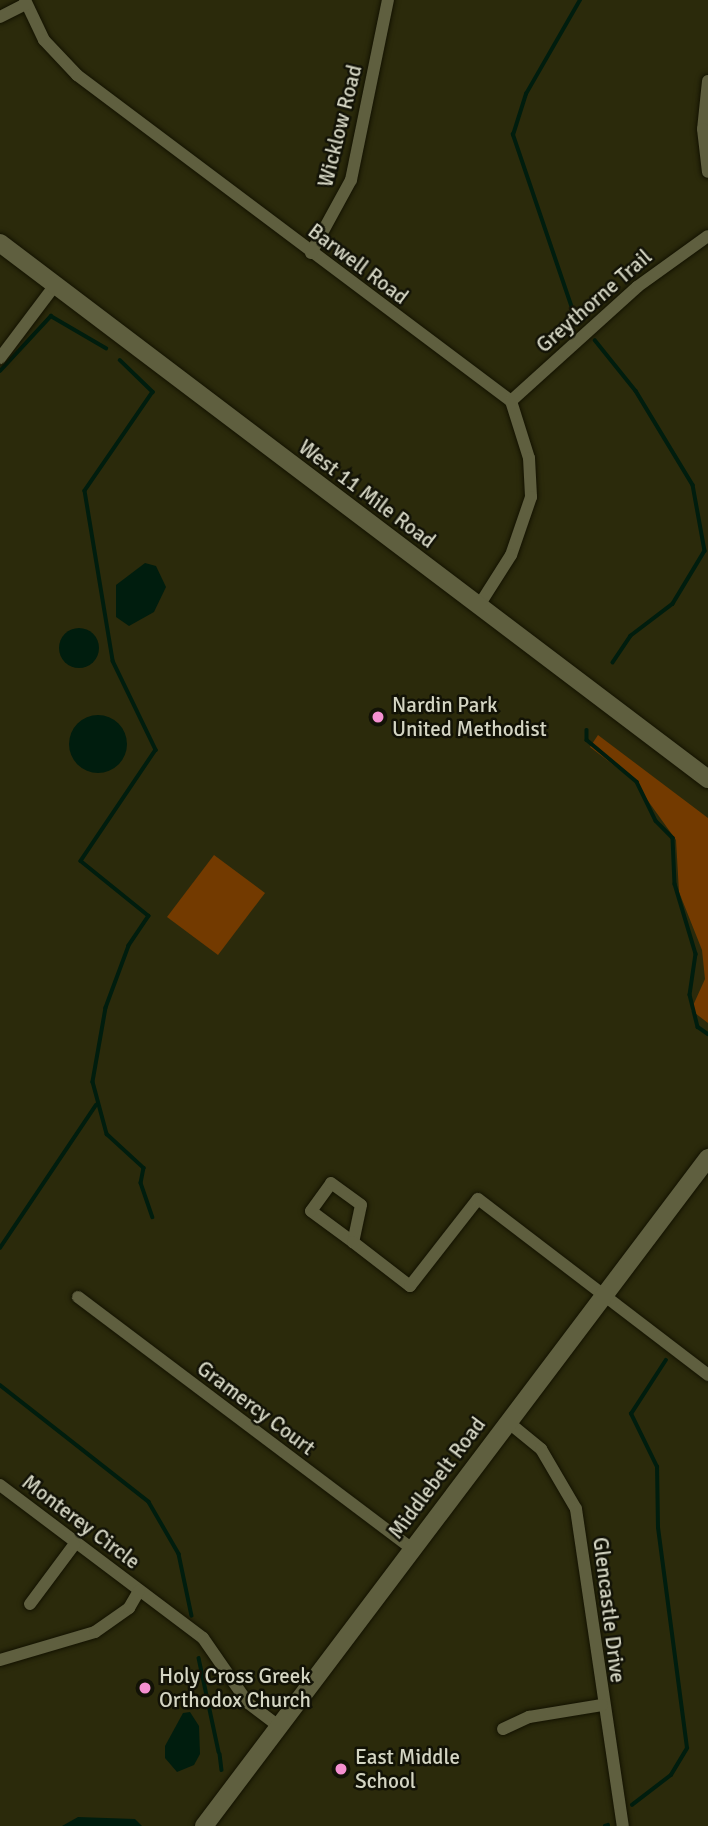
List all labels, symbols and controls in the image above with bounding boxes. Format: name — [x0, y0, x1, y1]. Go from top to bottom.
street label: Wicklow Road — [313, 62, 367, 190]
street label: Barwell Road — [303, 218, 413, 310]
street label: Greythorne Trail — [531, 244, 657, 358]
street label: West 11 Mile Road — [294, 434, 440, 554]
place label: Nardin Park United Methodist — [392, 692, 547, 742]
marker: Nardin Park United Methodist — [370, 709, 386, 725]
street label: Gramercy Court — [192, 1355, 320, 1461]
street label: Middlebelt Road — [383, 1412, 491, 1544]
street label: Monterey Circle — [17, 1469, 145, 1575]
street label: Glencastle Drive — [588, 1536, 630, 1684]
place label: Holy Cross Greek Orthodox Church — [159, 1663, 311, 1713]
marker: Holy Cross Greek Orthodox Church — [137, 1680, 153, 1696]
place label: East Middle School — [355, 1744, 460, 1794]
marker: East Middle School — [333, 1761, 349, 1777]

